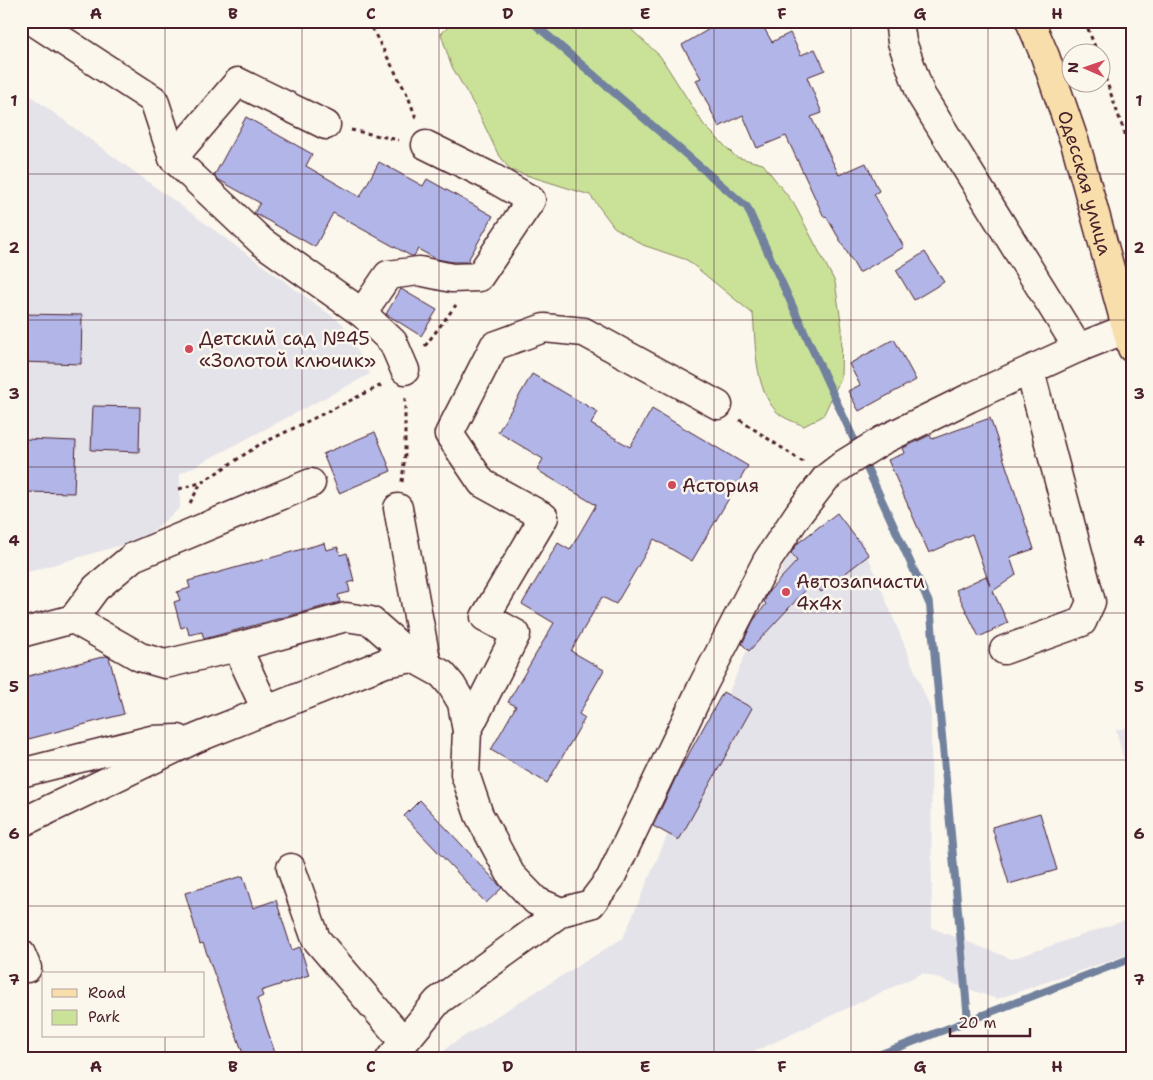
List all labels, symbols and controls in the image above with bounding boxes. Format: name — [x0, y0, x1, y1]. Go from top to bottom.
text: A — [90, 3, 102, 24]
text: B — [228, 3, 238, 24]
text: C — [366, 3, 376, 24]
text: D — [502, 3, 514, 24]
text: E — [640, 3, 650, 24]
text: F — [777, 3, 787, 24]
text: G — [914, 3, 927, 24]
text: H — [1051, 3, 1063, 24]
north arrow — [1060, 42, 1110, 92]
text: N — [1064, 62, 1082, 73]
text: 1 — [10, 90, 18, 111]
text: 1 — [1135, 90, 1143, 111]
street label: Одесская улица — [1052, 107, 1118, 258]
text: 2 — [8, 237, 20, 258]
text: 2 — [1133, 237, 1145, 258]
place label: Детский сад №45 «Золотой ключик» — [199, 326, 376, 373]
marker: Детский сад №45 «Золотой ключик» — [183, 343, 195, 355]
text: 3 — [8, 383, 20, 404]
text: 3 — [1133, 383, 1145, 404]
place label: Астория — [682, 473, 759, 498]
marker: Астория — [666, 479, 678, 491]
text: 4 — [8, 530, 20, 551]
text: 4 — [1133, 530, 1145, 551]
place label: Автозапчасти 4х4х — [796, 569, 925, 616]
marker: Автозапчасти 4х4х — [780, 586, 792, 598]
text: 5 — [9, 676, 19, 697]
text: 5 — [1134, 676, 1144, 697]
text: 6 — [8, 823, 20, 844]
text: 6 — [1133, 823, 1145, 844]
text: 7 — [8, 969, 20, 990]
text: 7 — [1133, 969, 1145, 990]
legend — [42, 972, 205, 1038]
text: Road — [88, 983, 126, 1003]
scale bar — [950, 1005, 1030, 1037]
text: Park — [88, 1007, 120, 1027]
text: 20 m — [958, 1013, 997, 1033]
text: A — [90, 1056, 102, 1077]
text: B — [228, 1056, 238, 1077]
text: C — [366, 1056, 376, 1077]
text: D — [502, 1056, 514, 1077]
text: E — [640, 1056, 650, 1077]
text: F — [777, 1056, 787, 1077]
text: G — [914, 1056, 927, 1077]
text: H — [1051, 1056, 1063, 1077]

